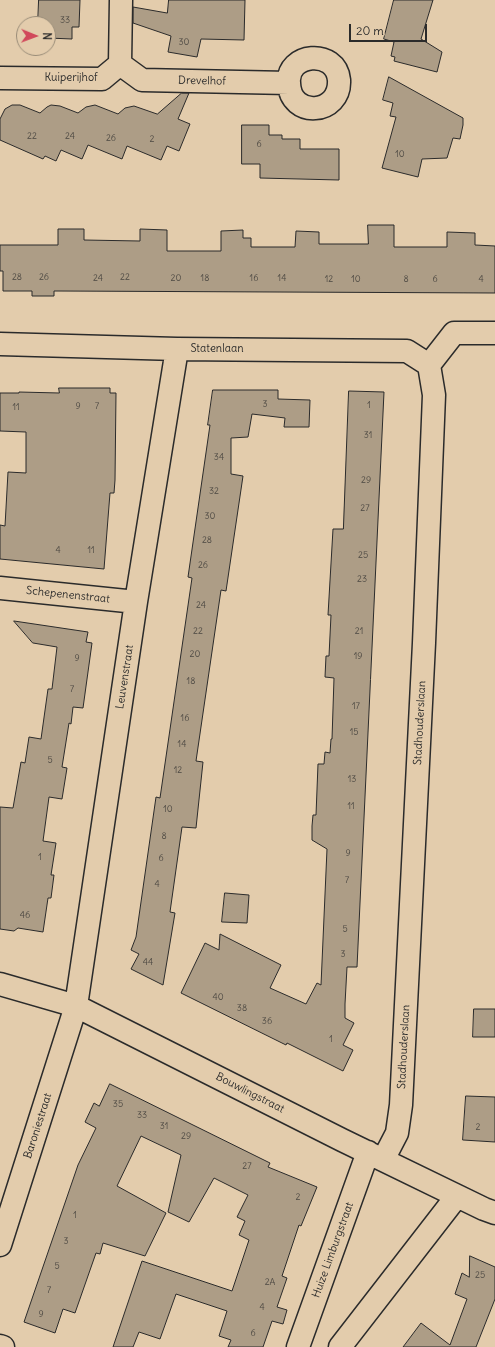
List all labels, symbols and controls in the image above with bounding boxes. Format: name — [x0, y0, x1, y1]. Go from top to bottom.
house number: 33 — [60, 15, 70, 25]
north arrow — [16, 16, 56, 56]
scale bar — [351, 16, 429, 42]
text: 20 m — [356, 23, 384, 38]
text: N — [40, 32, 54, 40]
house number: 30 — [178, 37, 190, 47]
street label: Kuiperijhof — [44, 71, 98, 85]
street label: Drevelhof — [178, 74, 226, 88]
house number: 22 — [27, 131, 37, 141]
house number: 24 — [65, 131, 75, 141]
house number: 26 — [106, 133, 116, 143]
house number: 2 — [150, 134, 154, 144]
house number: 6 — [256, 139, 262, 149]
house number: 10 — [395, 149, 405, 159]
house number: 28 — [12, 272, 22, 282]
house number: 26 — [39, 272, 49, 282]
house number: 22 — [120, 272, 130, 282]
house number: 24 — [93, 273, 103, 283]
house number: 20 — [171, 273, 181, 283]
house number: 18 — [201, 273, 209, 283]
house number: 16 — [250, 273, 258, 283]
house number: 14 — [278, 273, 286, 283]
house number: 12 — [325, 274, 333, 284]
house number: 10 — [351, 274, 361, 284]
house number: 8 — [403, 274, 409, 284]
house number: 6 — [432, 274, 438, 284]
house number: 4 — [478, 274, 484, 284]
street label: Statenlaan — [190, 342, 244, 356]
house number: 3 — [262, 399, 268, 409]
house number: 1 — [367, 400, 371, 410]
house number: 9 — [75, 401, 81, 411]
house number: 7 — [95, 401, 99, 411]
house number: 11 — [12, 402, 20, 412]
house number: 31 — [364, 430, 372, 440]
house number: 34 — [214, 452, 224, 462]
house number: 29 — [361, 475, 371, 485]
house number: 32 — [209, 486, 219, 496]
house number: 27 — [360, 503, 370, 513]
house number: 30 — [204, 511, 216, 521]
house number: 28 — [202, 535, 212, 545]
house number: 4 — [55, 545, 61, 555]
house number: 11 — [87, 545, 95, 555]
house number: 25 — [358, 550, 368, 560]
house number: 26 — [198, 560, 208, 570]
house number: 23 — [357, 574, 367, 584]
street label: Schepenenstraat — [25, 584, 111, 606]
house number: 24 — [196, 600, 206, 610]
house number: 22 — [193, 626, 203, 636]
house number: 21 — [355, 626, 363, 636]
street label: Leuvenstraat — [113, 644, 137, 710]
house number: 20 — [190, 649, 200, 659]
house number: 19 — [354, 651, 362, 661]
house number: 9 — [74, 653, 80, 663]
house number: 18 — [187, 676, 195, 686]
street label: Stadhouderslaan — [411, 680, 429, 766]
house number: 7 — [70, 684, 74, 694]
house number: 17 — [352, 701, 360, 711]
house number: 16 — [181, 713, 189, 723]
house number: 15 — [350, 727, 358, 737]
house number: 14 — [178, 739, 186, 749]
house number: 5 — [47, 755, 53, 765]
house number: 12 — [174, 765, 182, 775]
house number: 13 — [348, 774, 356, 784]
house number: 11 — [347, 801, 355, 811]
house number: 10 — [163, 804, 173, 814]
house number: 8 — [161, 831, 167, 841]
house number: 9 — [345, 848, 351, 858]
house number: 1 — [38, 852, 42, 862]
house number: 6 — [158, 853, 164, 863]
house number: 7 — [345, 875, 349, 885]
house number: 4 — [154, 879, 160, 889]
house number: 46 — [20, 910, 30, 920]
house number: 5 — [342, 924, 348, 934]
house number: 3 — [340, 949, 346, 959]
house number: 44 — [143, 957, 153, 967]
house number: 40 — [212, 992, 224, 1002]
house number: 38 — [237, 1003, 247, 1013]
street label: Stadhouderslaan — [395, 1004, 413, 1090]
house number: 36 — [262, 1016, 272, 1026]
house number: 1 — [329, 1034, 333, 1044]
street label: Bouwlingstraat — [214, 1070, 286, 1116]
street label: Baroniestraat — [21, 1092, 55, 1160]
house number: 35 — [113, 1099, 123, 1109]
house number: 33 — [137, 1110, 147, 1120]
house number: 31 — [160, 1121, 168, 1131]
house number: 2 — [476, 1122, 480, 1132]
house number: 29 — [181, 1131, 191, 1141]
house number: 27 — [242, 1161, 252, 1171]
house number: 2 — [296, 1192, 300, 1202]
street label: Huize Limburgstraat — [310, 1200, 356, 1300]
house number: 1 — [73, 1210, 77, 1220]
house number: 3 — [63, 1236, 69, 1246]
house number: 5 — [54, 1261, 60, 1271]
house number: 25 — [475, 1270, 485, 1280]
house number: 2A — [265, 1277, 275, 1287]
house number: 7 — [47, 1285, 51, 1295]
house number: 4 — [259, 1302, 265, 1312]
house number: 9 — [38, 1309, 44, 1319]
house number: 6 — [250, 1328, 256, 1338]

